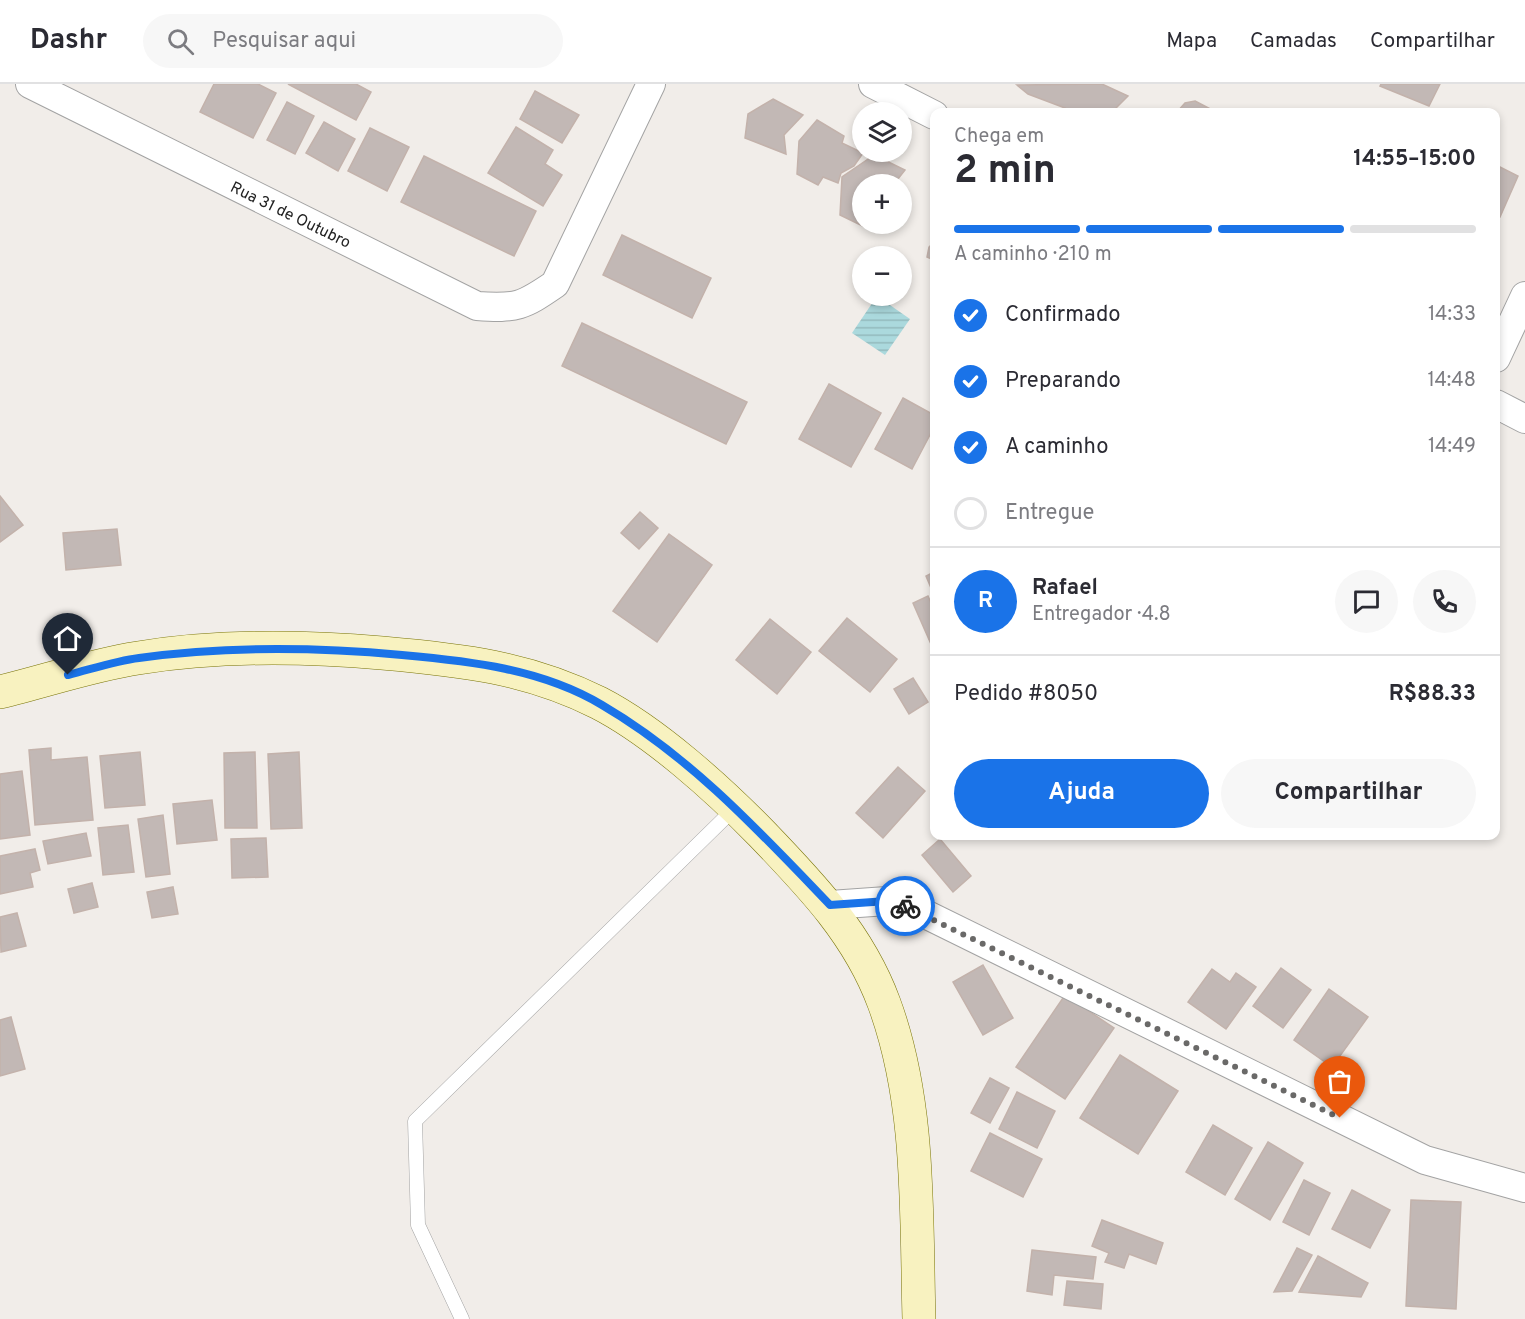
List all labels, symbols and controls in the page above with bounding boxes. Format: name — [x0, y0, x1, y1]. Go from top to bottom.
search box — [143, 14, 563, 68]
text: Dashr — [30, 23, 107, 59]
icon: search — [164, 25, 197, 58]
text: Pesquisar aqui — [212, 28, 356, 55]
text: Mapa — [1166, 28, 1217, 55]
text: Camadas — [1250, 28, 1337, 55]
text: Compartilhar — [1370, 28, 1495, 55]
map controls — [852, 102, 912, 306]
button: layers — [852, 102, 912, 162]
text: Chega em — [954, 124, 1044, 150]
text: 14:55–15:00 — [1353, 146, 1476, 173]
text: 2 min — [954, 148, 1056, 197]
button: + — [852, 174, 912, 234]
street label: Rua 31 de Outubro — [227, 178, 354, 254]
text: A caminho · 210 m — [954, 242, 1112, 268]
button: − — [852, 246, 912, 306]
icon: check — [954, 299, 987, 332]
text: Confirmado — [1005, 302, 1121, 329]
text: 14:33 — [1428, 302, 1476, 328]
icon: check — [954, 365, 987, 398]
text: Preparando — [1005, 368, 1121, 395]
text: 14:48 — [1427, 368, 1476, 394]
icon: check — [954, 431, 987, 464]
text: A caminho — [1005, 434, 1108, 461]
text: 14:49 — [1428, 434, 1476, 460]
text: Entregue — [1005, 500, 1094, 527]
button: chat — [1335, 570, 1398, 633]
button: phone — [1413, 570, 1476, 633]
text: Rafael — [1032, 575, 1098, 602]
text: R — [978, 588, 993, 615]
text: Entregador · 4.8 — [1032, 602, 1171, 628]
pin — [42, 613, 93, 675]
icon: home — [51, 622, 84, 655]
text: Pedido #8050 — [954, 681, 1098, 708]
text: R$88.33 — [1389, 681, 1476, 708]
button: Ajuda — [954, 759, 1209, 828]
button: Compartilhar — [1221, 759, 1476, 828]
courier — [875, 876, 935, 936]
icon: bike — [889, 890, 922, 923]
pin — [1314, 1056, 1365, 1118]
icon: bag — [1323, 1065, 1356, 1098]

